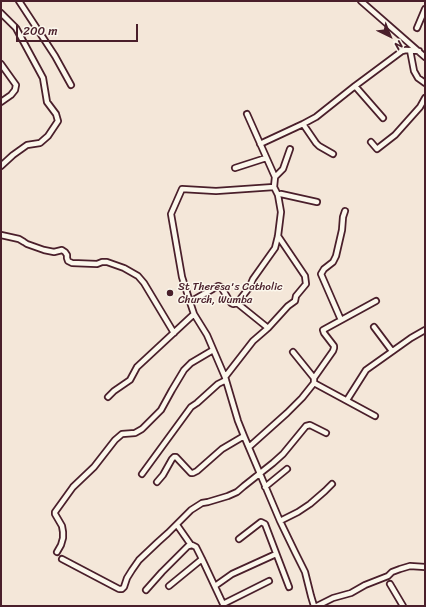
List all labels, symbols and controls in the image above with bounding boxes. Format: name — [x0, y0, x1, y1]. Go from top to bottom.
scale bar — [18, 16, 140, 42]
north arrow — [370, 16, 410, 56]
text: 200 m — [23, 20, 57, 42]
text: N — [389, 36, 408, 55]
place label: St Theresa's Catholic Church, Wumba — [178, 280, 283, 306]
marker: St Theresa's Catholic Church, Wumba — [165, 288, 175, 298]

